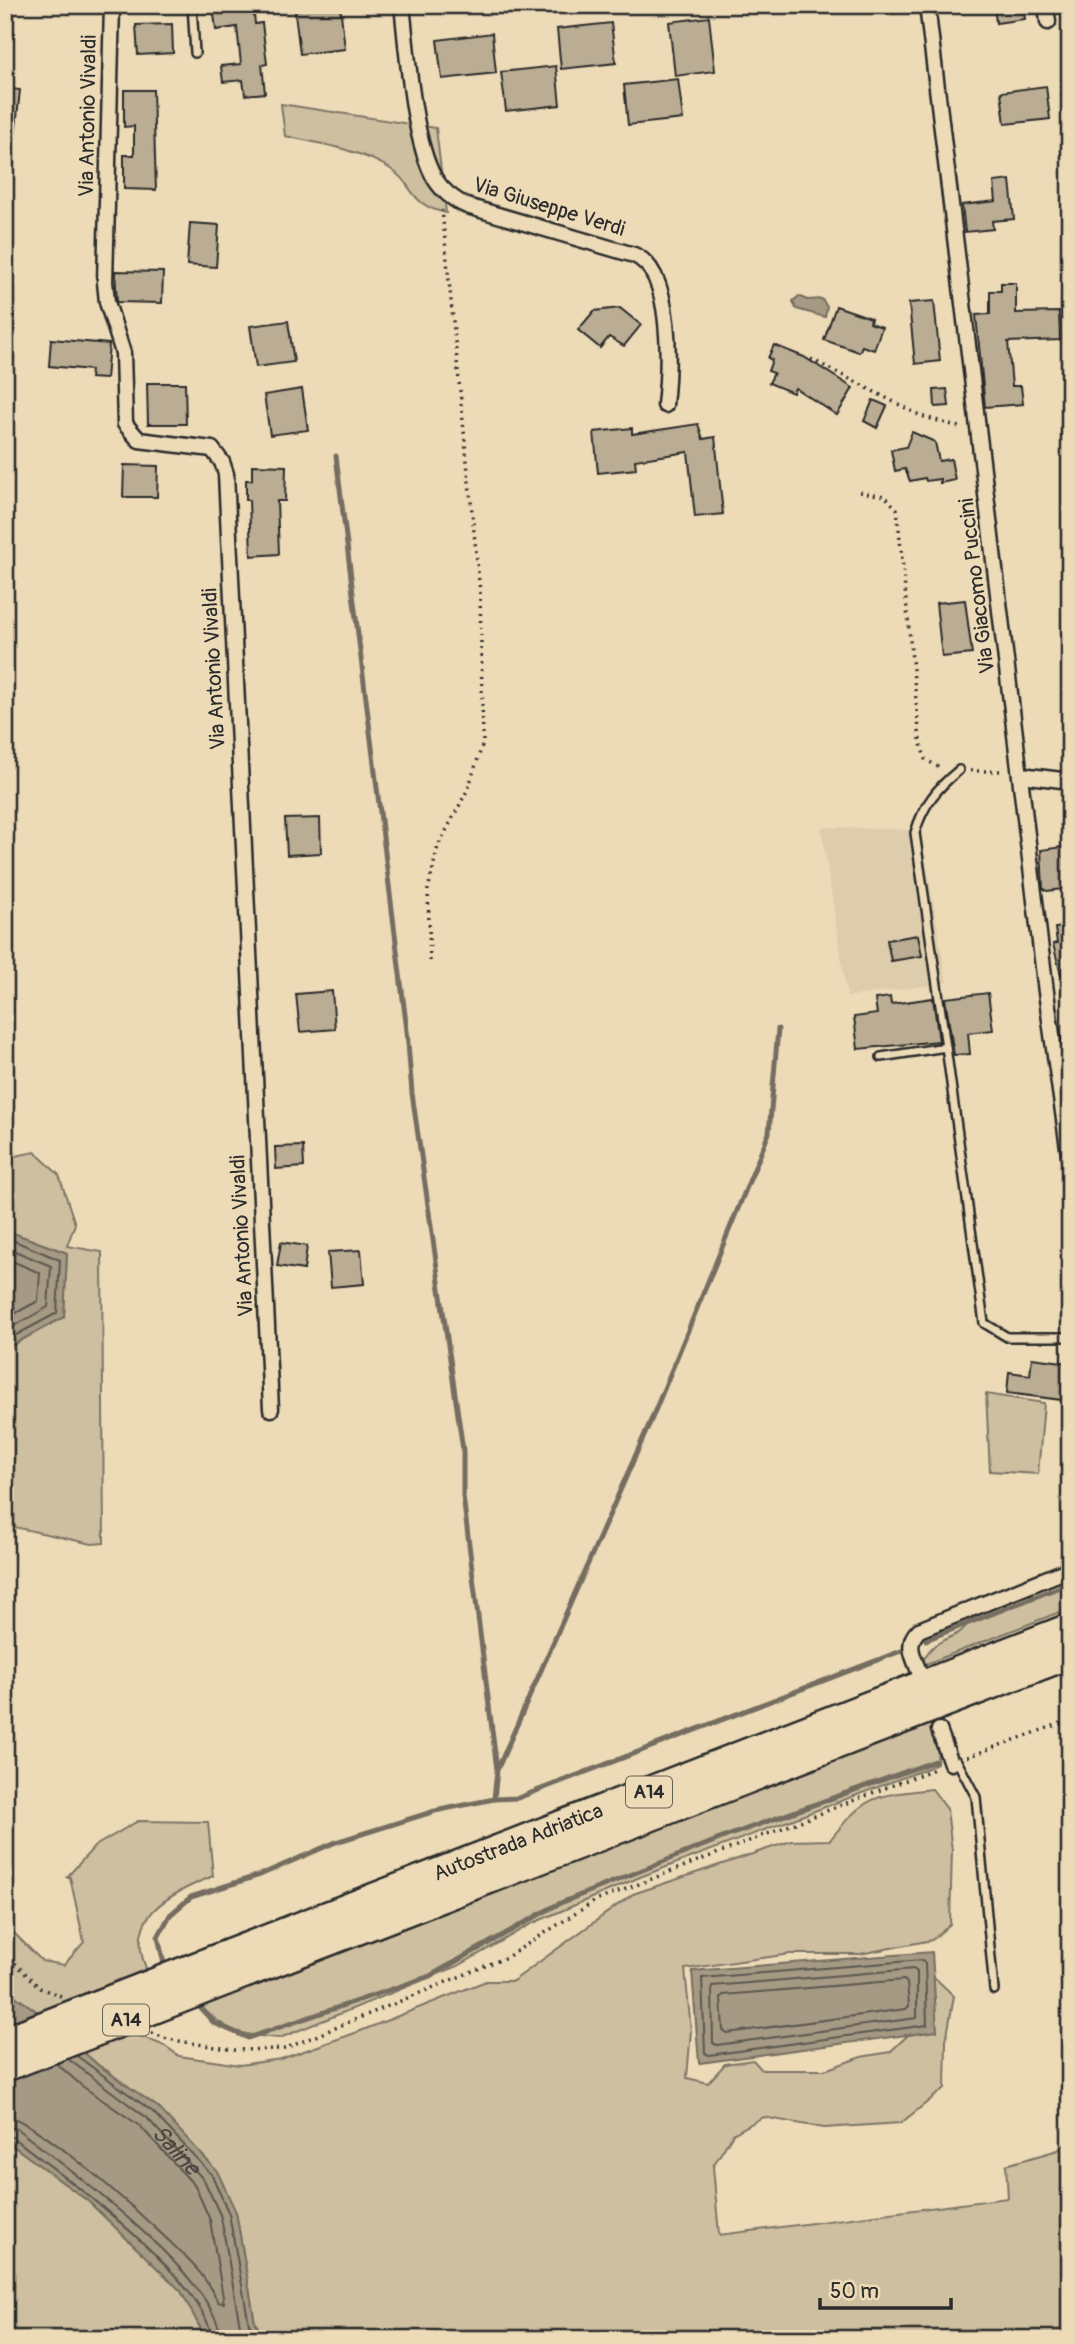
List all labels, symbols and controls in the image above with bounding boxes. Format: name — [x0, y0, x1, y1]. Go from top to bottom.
street label: Via Antonio Vivaldi — [73, 34, 103, 197]
street label: Via Giuseppe Verdi — [470, 171, 628, 243]
street label: Via Giacomo Puccini — [953, 497, 1001, 675]
street label: Via Antonio Vivaldi — [196, 587, 232, 751]
street label: Via Antonio Vivaldi — [224, 1154, 260, 1318]
road number: A14 — [626, 1776, 672, 1808]
street label: Autostrada Adriatica — [429, 1797, 607, 1887]
road number: A14 — [103, 2004, 149, 2036]
water label: Saline — [146, 2119, 208, 2183]
scale bar — [820, 2267, 951, 2311]
text: 50 m — [830, 2278, 879, 2305]

